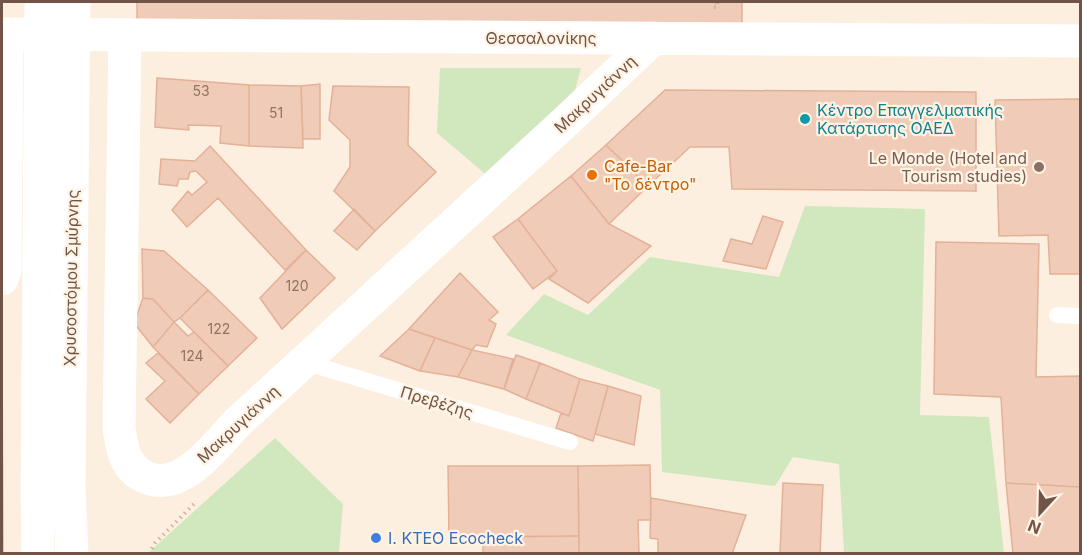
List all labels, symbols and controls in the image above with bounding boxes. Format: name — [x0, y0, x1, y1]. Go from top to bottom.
street label: Θεσσαλονίκης — [485, 28, 597, 48]
street label: Μακρυγιάννη — [550, 51, 640, 137]
house number: 53 — [192, 82, 210, 99]
place label: Κέντρο Επαγγελματικής Κατάρτισης ΟΑΕΔ — [817, 100, 1003, 138]
house number: 51 — [269, 104, 283, 121]
marker: Κέντρο Επαγγελματικής Κατάρτισης ΟΑΕΔ — [798, 112, 812, 126]
place label: Le Monde (Hotel and Tourism studies) — [869, 148, 1027, 186]
place label: Cafe-Bar "Το δέντρο" — [604, 156, 697, 194]
marker: Le Monde (Hotel and Tourism studies) — [1032, 160, 1046, 174]
marker: Cafe-Bar "Το δέντρο" — [585, 168, 599, 182]
street label: Χρυσοστόμου Σμύρνης — [59, 189, 83, 367]
house number: 120 — [285, 277, 309, 294]
house number: 122 — [208, 320, 230, 337]
house number: 124 — [180, 347, 204, 364]
street label: Μακρυγιάννη — [193, 381, 283, 467]
street label: Πρεβέζης — [398, 381, 476, 423]
north arrow — [1010, 483, 1070, 543]
text: N — [1025, 515, 1044, 538]
place label: Ι. ΚΤΕΟ Ecocheck — [388, 528, 523, 548]
marker: Ι. ΚΤΕΟ Ecocheck — [369, 531, 383, 545]

